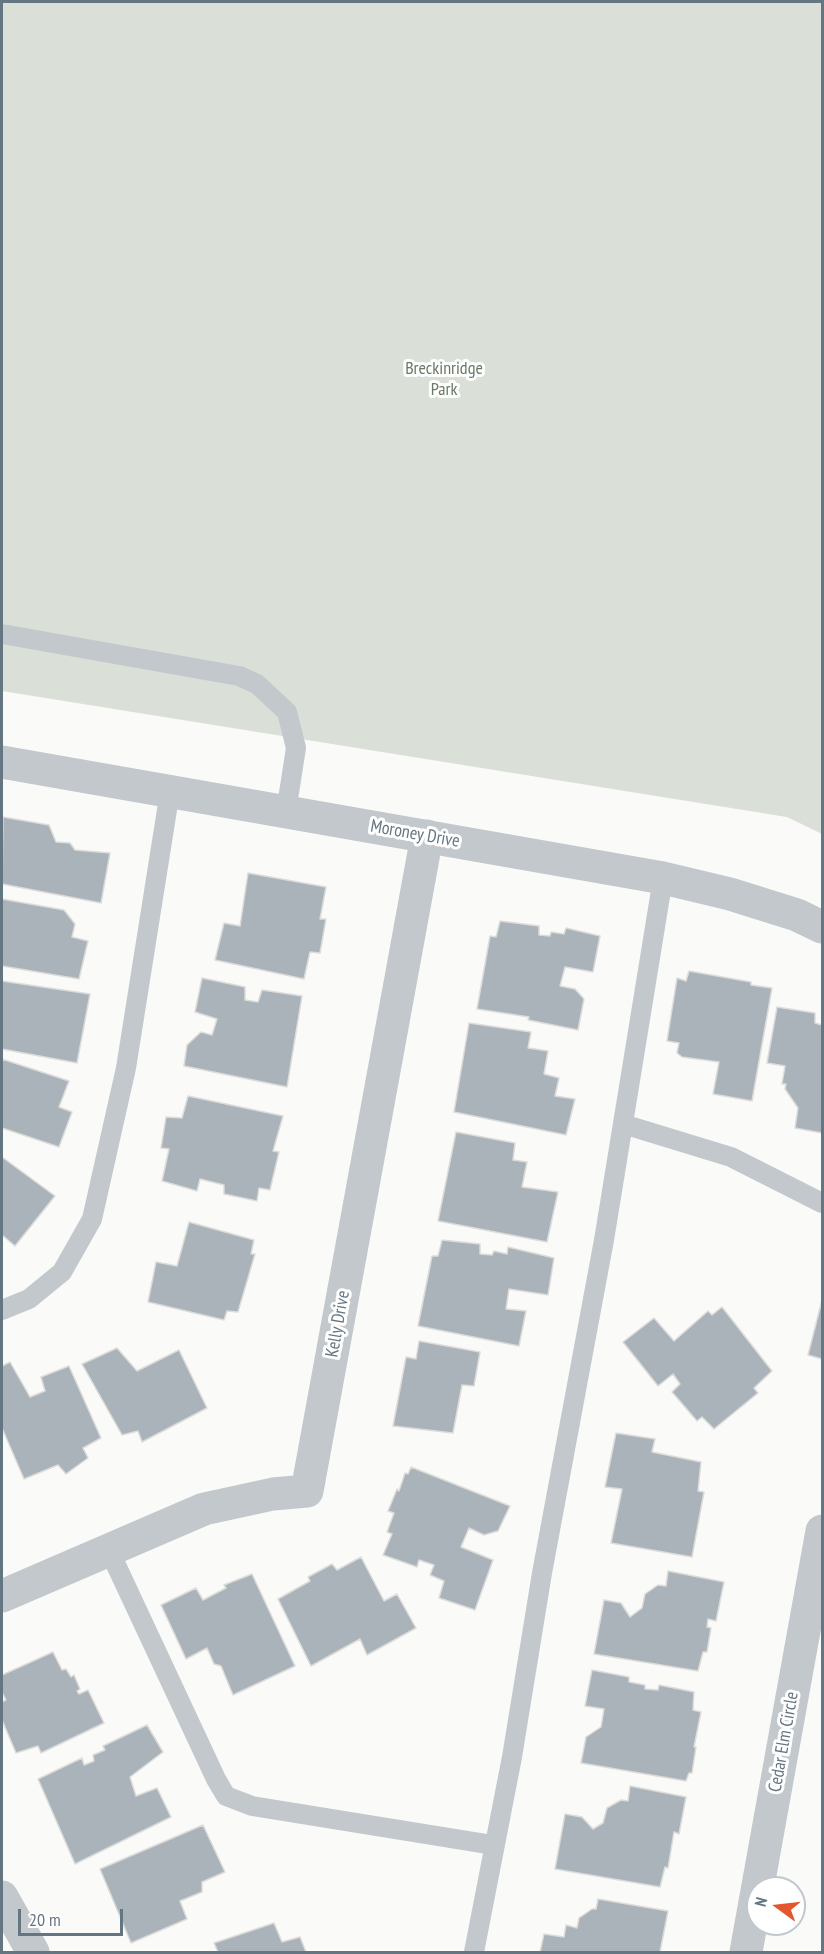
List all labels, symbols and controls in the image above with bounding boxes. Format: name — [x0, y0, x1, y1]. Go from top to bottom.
park label: Breckinridge Park — [405, 358, 483, 400]
street label: Moroney Drive — [369, 816, 461, 852]
street label: Kelly Drive — [322, 1289, 354, 1359]
street label: Cedar Elm Circle — [765, 1690, 803, 1794]
north arrow — [746, 1876, 806, 1936]
text: N — [750, 1895, 771, 1909]
scale bar — [21, 1897, 126, 1935]
text: 20 m — [29, 1908, 61, 1931]

